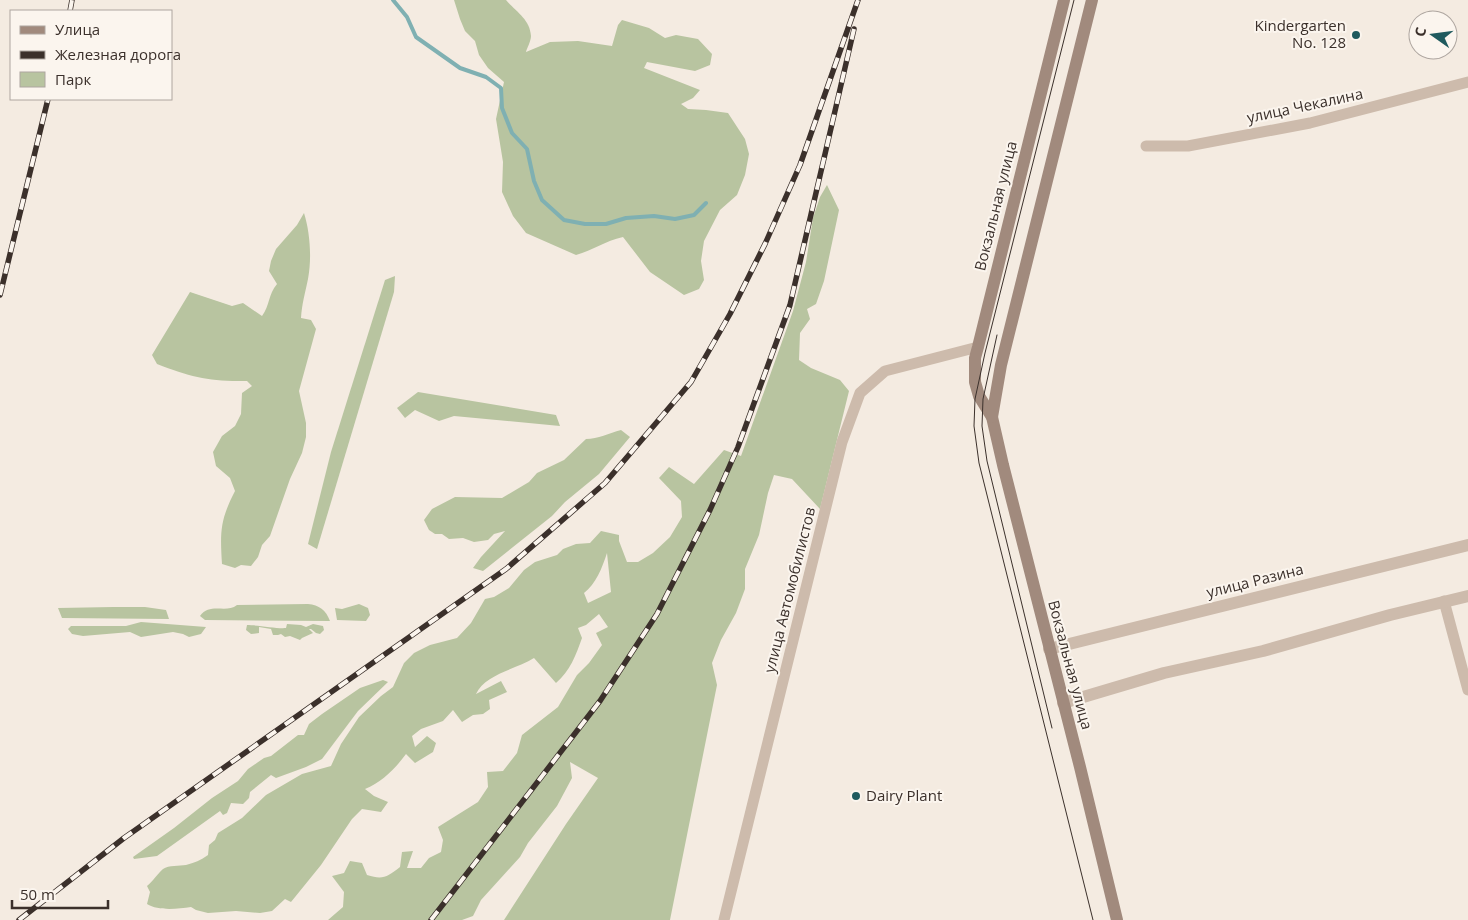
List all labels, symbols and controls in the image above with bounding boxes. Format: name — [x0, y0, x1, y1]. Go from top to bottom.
legend — [10, 10, 172, 100]
north arrow — [1408, 10, 1458, 60]
place label: Kindergarten No. 128 — [1255, 15, 1346, 52]
text: Улица — [55, 19, 100, 39]
text: С — [1410, 25, 1430, 38]
marker: Kindergarten No. 128 — [1350, 29, 1362, 41]
text: Железная дорога — [55, 44, 181, 64]
text: Парк — [55, 69, 91, 89]
street label: улица Чекалина — [1245, 83, 1365, 127]
street label: Вокзальная улица — [969, 139, 1021, 273]
street label: улица Автомобилистов — [759, 505, 819, 675]
street label: улица Разина — [1204, 558, 1305, 602]
street label: Вокзальная улица — [1044, 598, 1098, 732]
place label: Dairy Plant — [866, 785, 942, 805]
marker: Dairy Plant — [850, 790, 862, 802]
scale bar — [12, 878, 109, 910]
text: 50 m — [20, 884, 55, 904]

